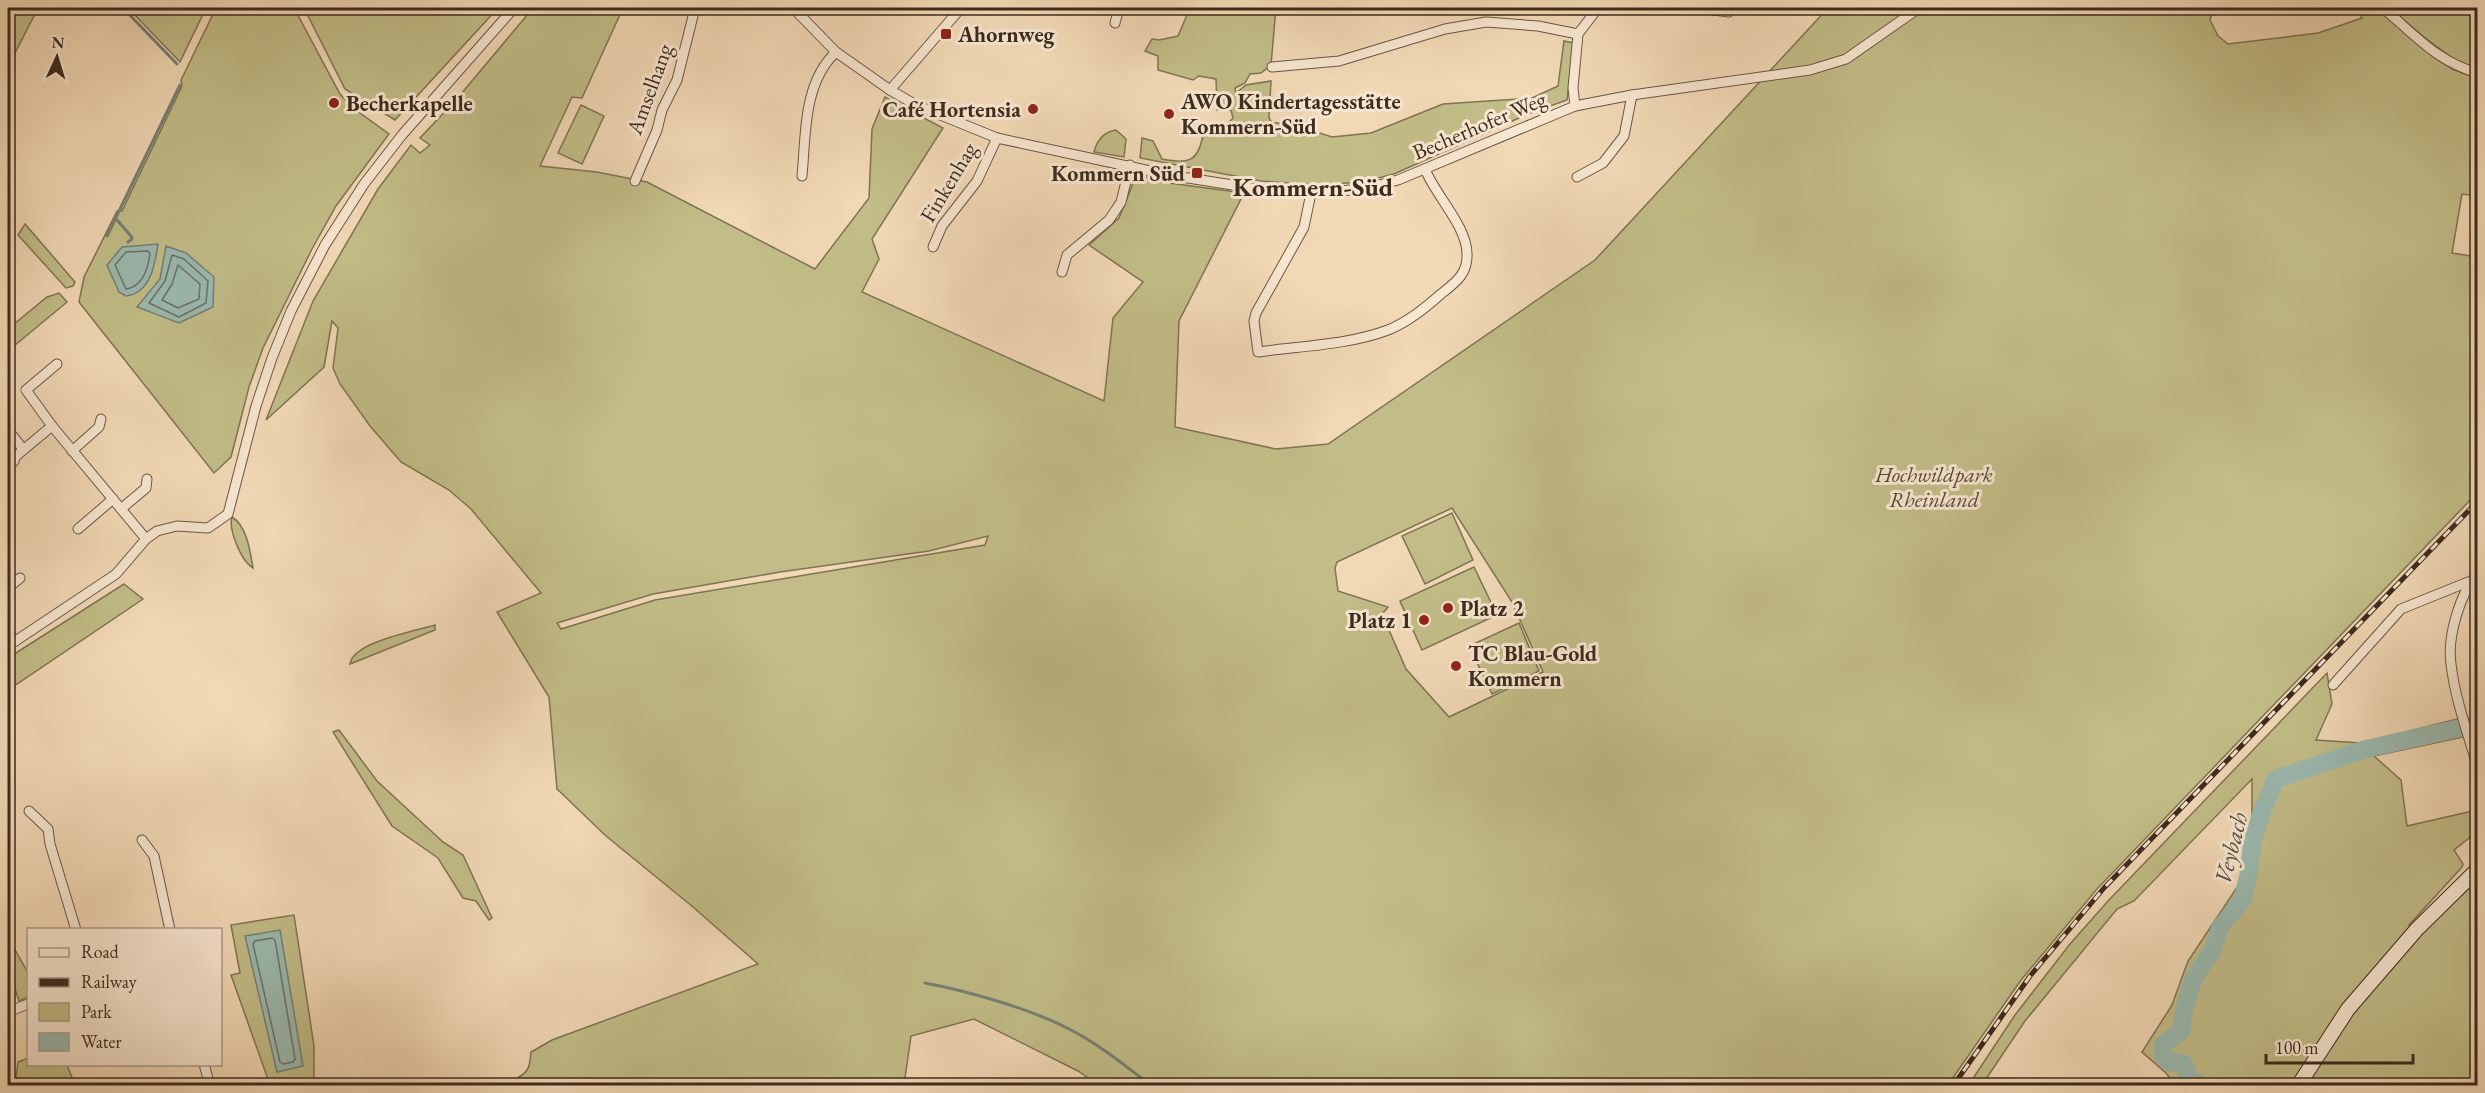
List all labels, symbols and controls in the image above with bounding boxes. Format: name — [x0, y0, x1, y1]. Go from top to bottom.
place label: Ahornweg — [957, 20, 1056, 49]
north arrow — [27, 27, 87, 87]
marker: Ahornweg — [939, 27, 953, 41]
text: N — [51, 32, 65, 53]
street label: Amselhang — [619, 39, 679, 140]
street label: Becherhofer Weg — [1408, 84, 1551, 167]
place label: AWO Kindertagesstätte Kommern-Süd — [1180, 87, 1401, 141]
place label: Becherkapelle — [346, 89, 473, 118]
place label: Café Hortensia — [883, 95, 1021, 124]
marker: Becherkapelle — [327, 96, 341, 110]
marker: Café Hortensia — [1026, 102, 1040, 116]
marker: AWO Kindertagesstätte Kommern-Süd — [1162, 107, 1176, 121]
street label: Finkenhag — [913, 137, 984, 228]
place label: Kommern Süd — [1051, 159, 1185, 188]
marker: Kommern Süd — [1190, 166, 1204, 180]
district label: Kommern-Süd — [1233, 170, 1394, 204]
park label: Hochwildpark Rheinland — [1874, 460, 1993, 514]
place label: Platz 2 — [1460, 594, 1524, 623]
marker: Platz 2 — [1441, 601, 1455, 615]
place label: Platz 1 — [1348, 606, 1412, 635]
marker: Platz 1 — [1417, 613, 1431, 627]
place label: TC Blau-Gold Kommern — [1468, 639, 1597, 693]
marker: TC Blau-Gold Kommern — [1449, 659, 1463, 673]
water label: Veybach — [2207, 808, 2254, 887]
legend — [27, 928, 222, 1066]
text: Road — [81, 940, 120, 963]
text: Railway — [81, 970, 137, 993]
text: Park — [81, 1000, 112, 1023]
scale bar — [2266, 1027, 2413, 1065]
text: Water — [81, 1030, 122, 1053]
text: 100 m — [2275, 1036, 2319, 1059]

